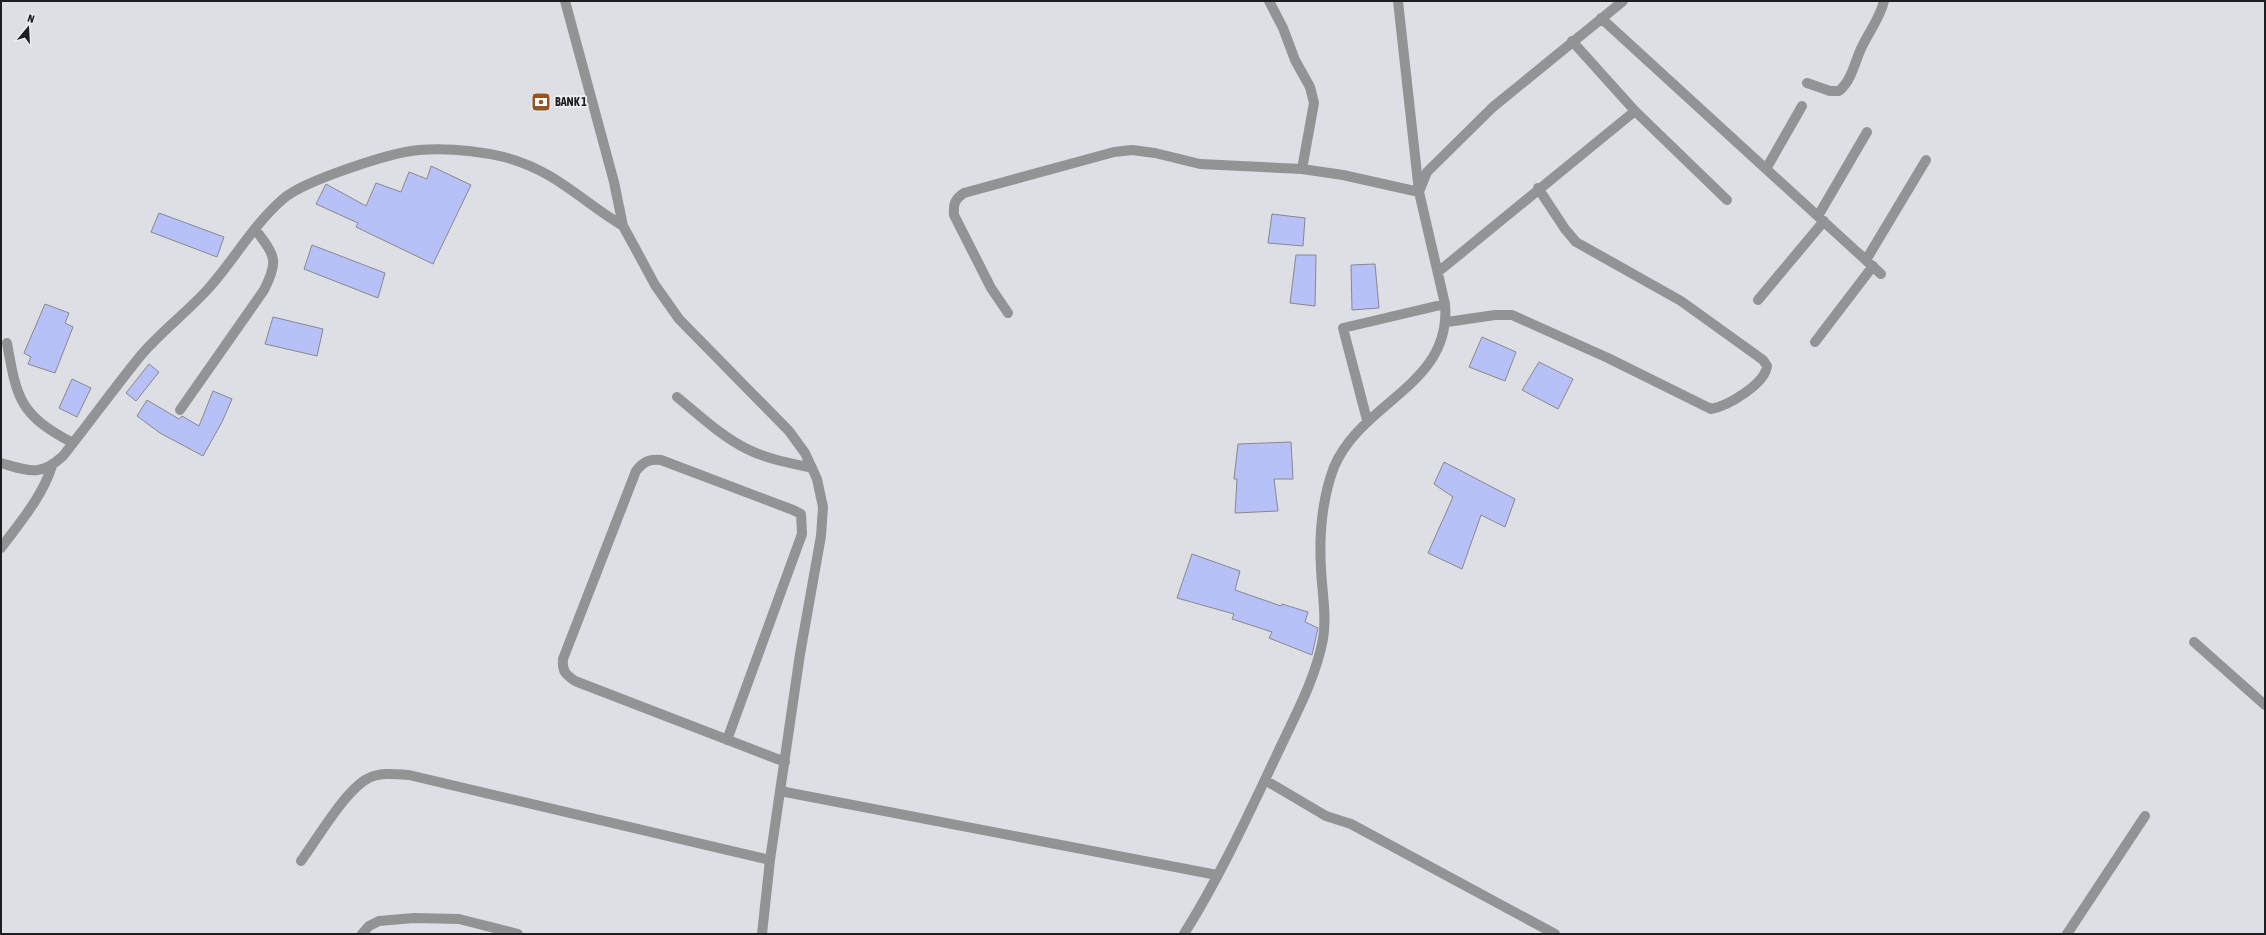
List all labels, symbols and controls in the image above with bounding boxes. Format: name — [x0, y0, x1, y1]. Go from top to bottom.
north arrow — [8, 8, 48, 48]
text: N — [26, 12, 36, 25]
bank icon: BANK 1 — [530, 91, 552, 113]
place label: BANK 1 — [555, 95, 587, 109]

